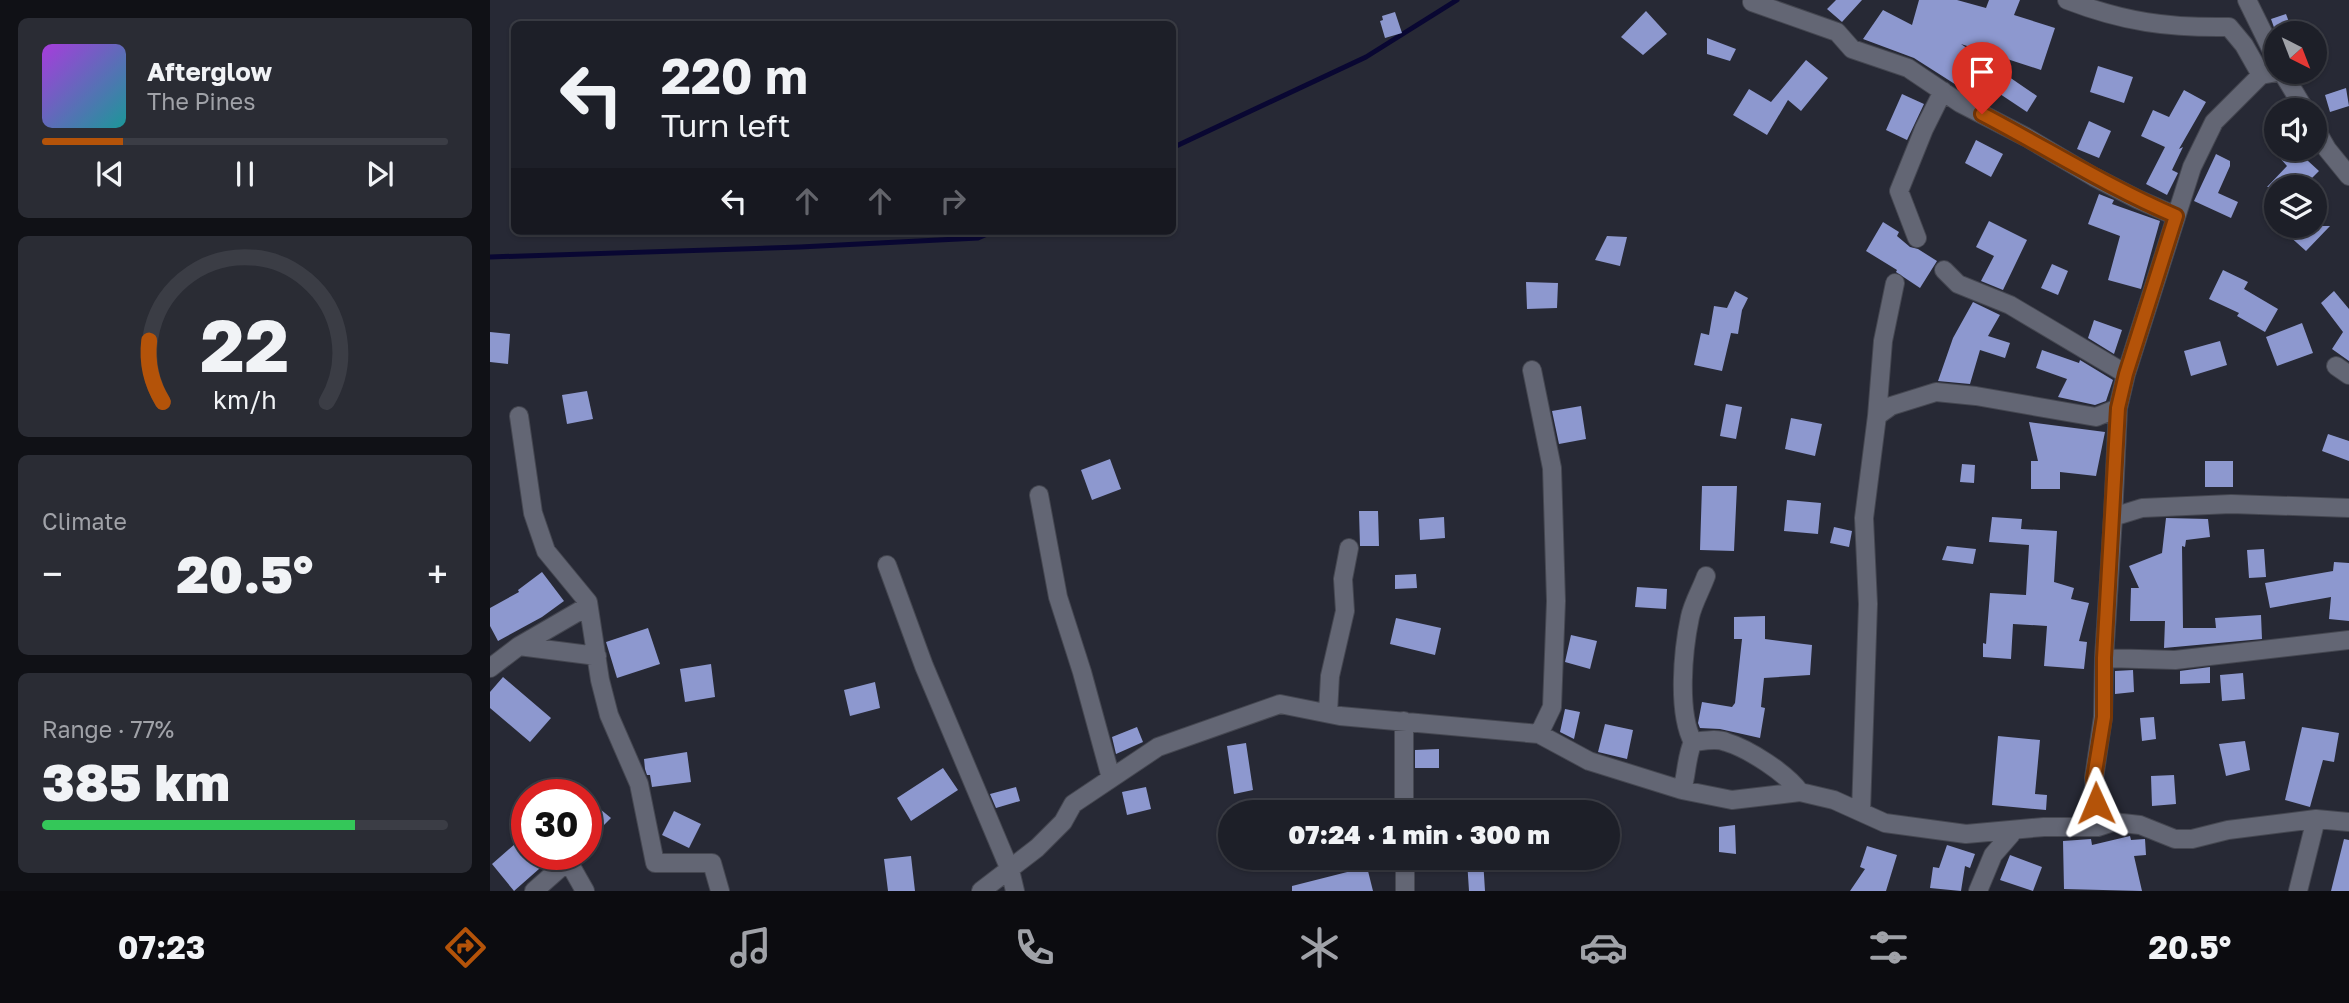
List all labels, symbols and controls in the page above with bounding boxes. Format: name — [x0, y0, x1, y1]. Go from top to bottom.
north arrow — [2264, 21, 2328, 84]
map controls — [2264, 21, 2327, 238]
pin — [1952, 42, 2012, 114]
text: 220 m — [661, 46, 808, 105]
icon: left — [546, 49, 637, 140]
icon: arrive — [1963, 53, 2001, 91]
text: Afterglow — [147, 56, 272, 87]
text: The Pines — [147, 87, 255, 115]
button: sound — [2264, 98, 2327, 161]
text: Turn left — [661, 106, 790, 144]
icon: previous — [91, 155, 129, 193]
icon: pause — [226, 155, 264, 193]
icon: next — [361, 155, 399, 193]
button: layers — [2264, 175, 2327, 238]
icon: left — [715, 182, 753, 220]
icon: ahead — [788, 182, 826, 220]
icon: ahead — [861, 182, 899, 220]
icon: right — [934, 182, 972, 220]
text: 22 — [201, 302, 289, 389]
text: km/h — [213, 384, 277, 415]
text: Climate — [42, 507, 127, 535]
text: 20.5° — [177, 542, 313, 604]
text: − — [42, 551, 63, 596]
text: + — [427, 551, 448, 596]
text: Range · 77% — [42, 715, 174, 743]
text: 385 km — [42, 750, 230, 812]
position arrow — [2059, 766, 2133, 840]
speed limit sign: 30 — [511, 779, 602, 870]
text: 07:24 · 1 min · 300 m — [1288, 819, 1550, 850]
icon: directions — [441, 923, 490, 972]
icon: music — [726, 923, 775, 972]
icon: phone — [1010, 923, 1059, 972]
icon: climate — [1295, 923, 1344, 972]
icon: car — [1579, 923, 1628, 972]
icon: filters — [1864, 923, 1913, 972]
text: 07:23 — [118, 928, 205, 966]
text: 20.5° — [2149, 928, 2231, 966]

